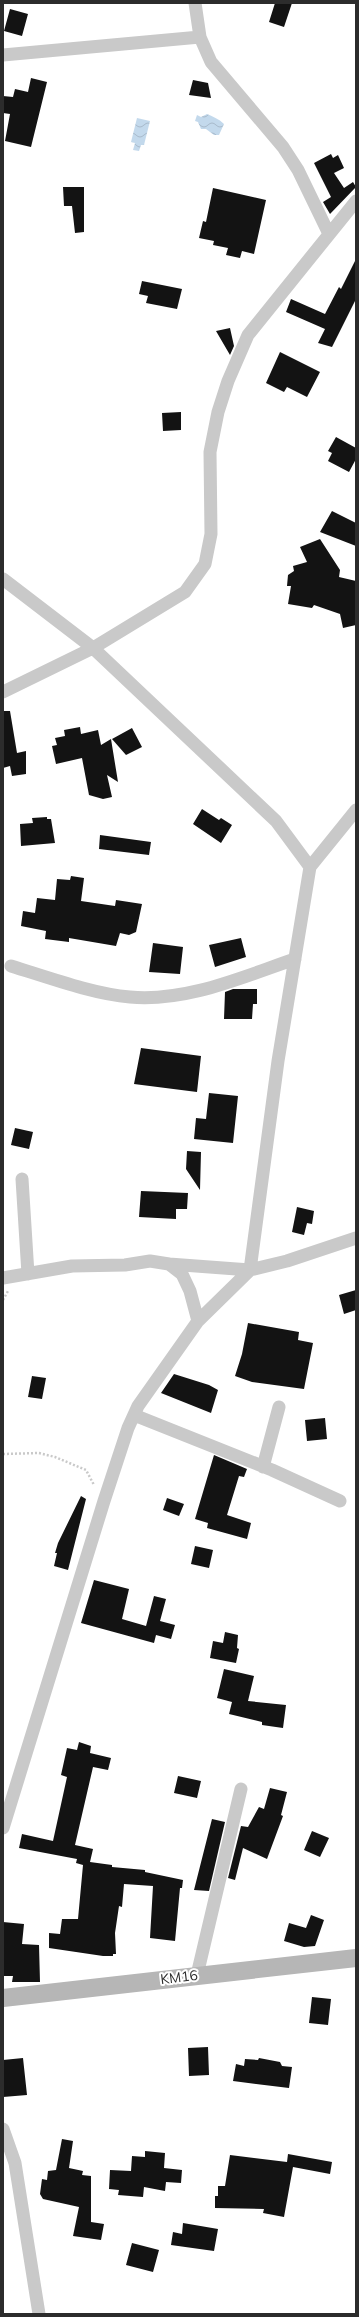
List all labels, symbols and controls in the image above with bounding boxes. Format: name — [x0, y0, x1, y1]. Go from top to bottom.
street label: KM16 — [159, 1966, 199, 1988]

